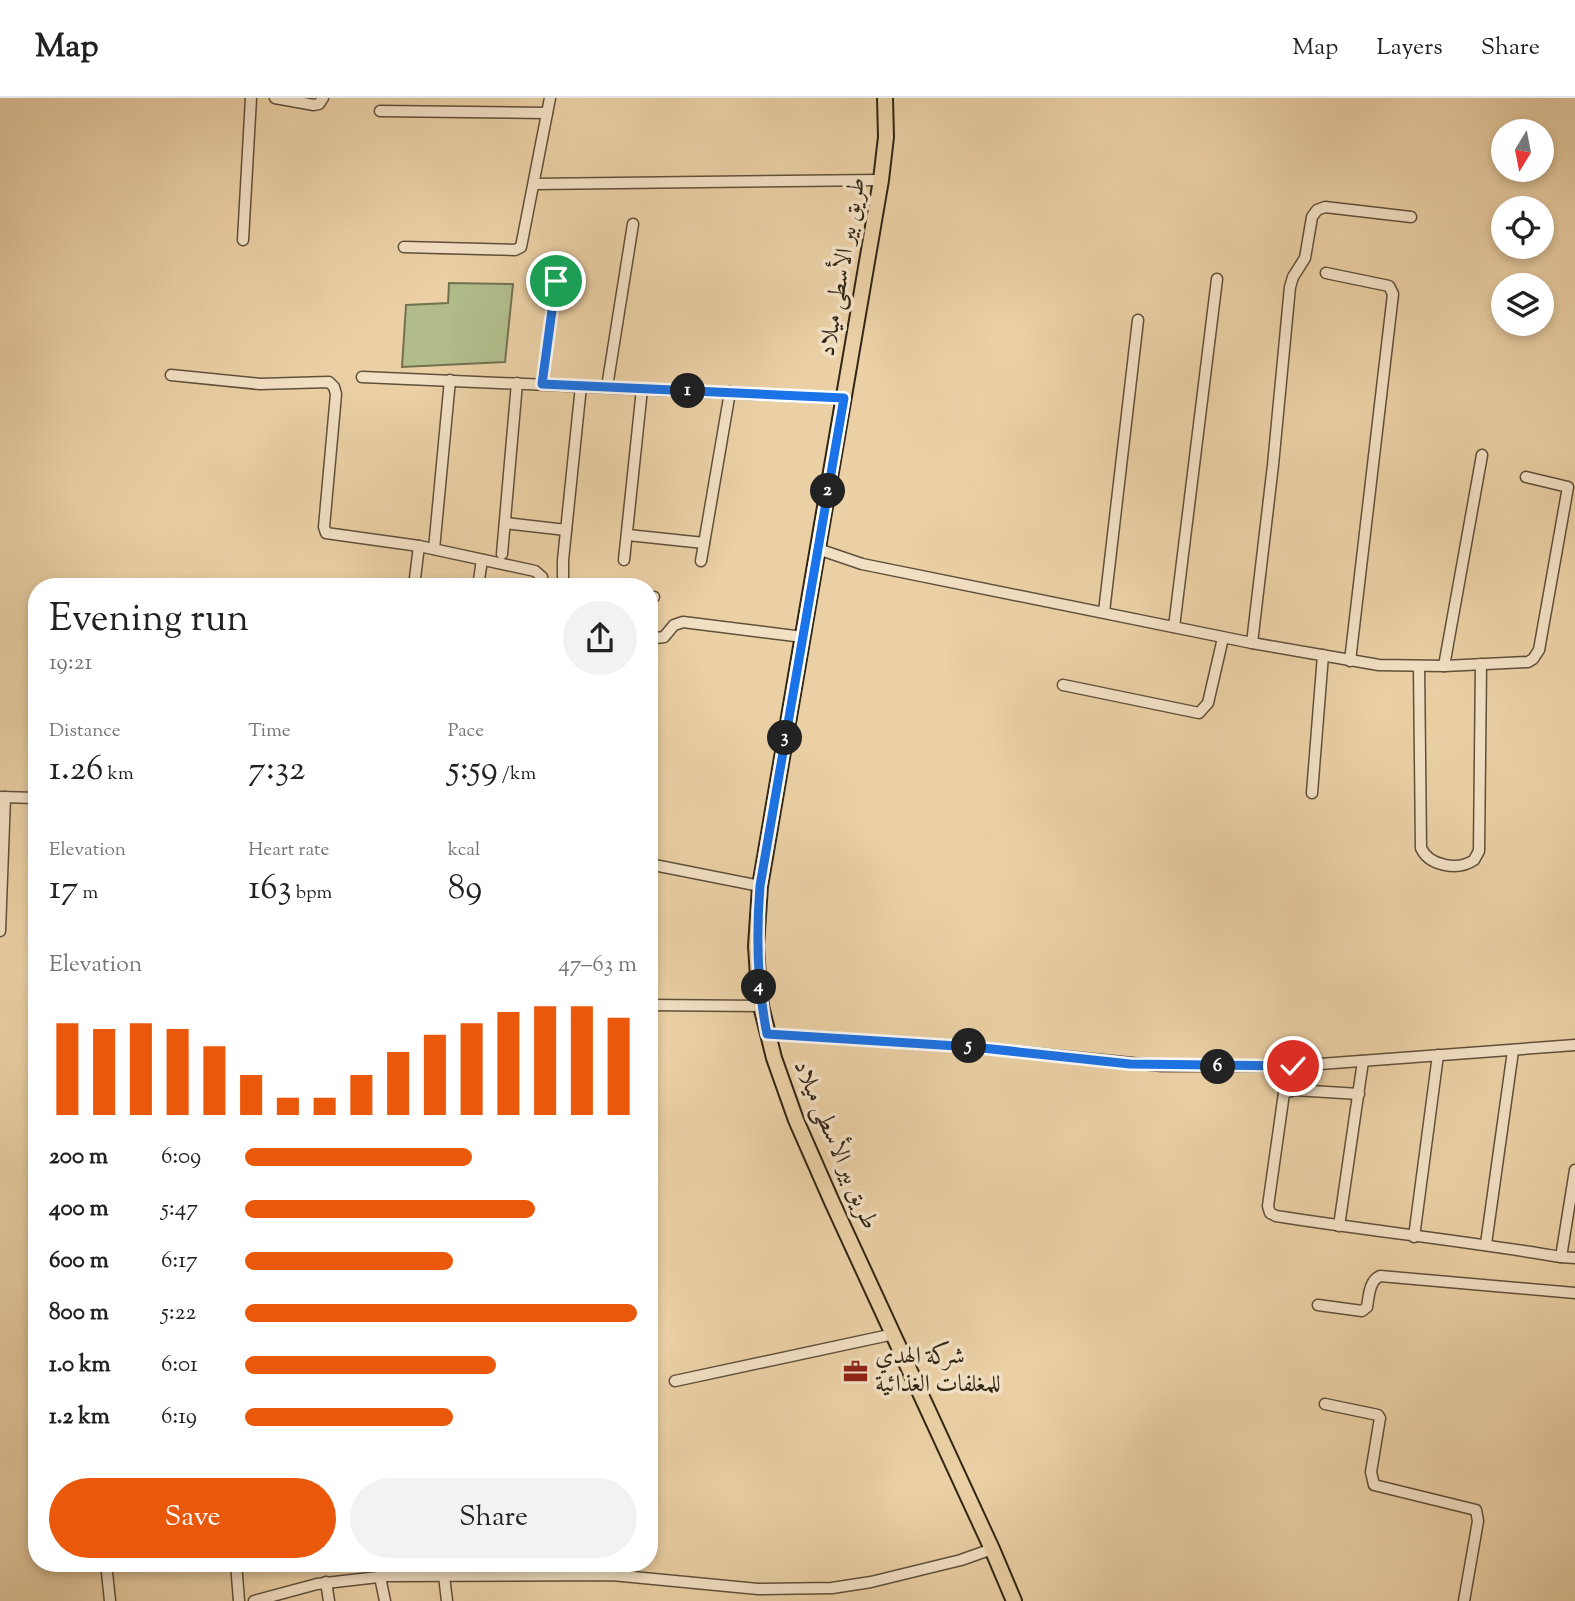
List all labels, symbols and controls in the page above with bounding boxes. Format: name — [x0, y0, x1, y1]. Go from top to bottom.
text: Map — [35, 24, 99, 72]
text: Map — [1292, 31, 1338, 65]
text: Layers — [1376, 31, 1443, 65]
text: Share — [1481, 31, 1540, 65]
north arrow — [1491, 119, 1554, 182]
map controls — [1491, 119, 1554, 336]
street label: طريق بير الأسطى ميلاد — [810, 175, 875, 359]
button: locate — [1491, 196, 1554, 259]
pin — [526, 251, 586, 311]
icon: arrive — [537, 262, 575, 300]
button: layers — [1491, 273, 1554, 336]
pin: 1 — [670, 374, 706, 408]
text: 1 — [684, 377, 691, 404]
pin: 2 — [810, 474, 846, 508]
text: 2 — [823, 477, 832, 504]
text: Evening run — [49, 594, 249, 648]
button: share — [563, 601, 637, 675]
text: 19:21 — [49, 647, 92, 680]
text: Distance — [49, 718, 121, 745]
text: Time — [248, 718, 291, 745]
text: Pace — [448, 718, 484, 745]
pin: 3 — [768, 720, 802, 756]
text: 3 — [781, 724, 788, 751]
text: 1.26 — [49, 745, 104, 796]
text: 7:32 — [248, 745, 305, 796]
text: 5:59 — [448, 745, 498, 796]
text: km — [104, 761, 134, 788]
text: /km — [498, 761, 536, 788]
text: Elevation — [49, 837, 126, 864]
text: Heart rate — [248, 837, 329, 864]
text: kcal — [448, 837, 480, 864]
text: 17 — [49, 864, 78, 915]
text: 163 — [248, 864, 292, 915]
text: 89 — [448, 864, 482, 915]
text: m — [78, 880, 98, 907]
text: bpm — [292, 880, 332, 907]
text: Elevation — [49, 949, 142, 982]
text: 47–63 m — [558, 949, 637, 982]
pin: 4 — [742, 970, 776, 1004]
text: 4 — [754, 973, 763, 1000]
pin: 5 — [951, 1028, 986, 1063]
text: 5 — [965, 1032, 972, 1059]
pin — [1263, 1036, 1323, 1096]
icon: check — [1274, 1047, 1312, 1085]
pin: 6 — [1200, 1049, 1236, 1084]
text: 6 — [1213, 1053, 1222, 1080]
street label: طريق بير الأسطى ميلاد — [784, 1055, 887, 1235]
text: 200 m — [49, 1141, 108, 1174]
text: 6:09 — [161, 1141, 201, 1174]
text: 400 m — [49, 1193, 109, 1226]
text: 5:47 — [161, 1193, 198, 1226]
text: 600 m — [49, 1245, 109, 1278]
text: 6:17 — [161, 1245, 198, 1278]
text: 800 m — [49, 1297, 109, 1330]
text: 5:22 — [161, 1297, 196, 1330]
place label: شركة الهدي للمغلفات الغذائية — [875, 1340, 1001, 1402]
text: 1.0 km — [49, 1349, 111, 1382]
text: 6:01 — [161, 1349, 198, 1382]
office icon: شركة الهدي للمغلفات الغذائية — [841, 1357, 869, 1385]
text: 1.2 km — [49, 1401, 110, 1434]
text: 6:19 — [161, 1401, 197, 1434]
button: Save — [49, 1478, 336, 1558]
button: Share — [350, 1478, 637, 1558]

